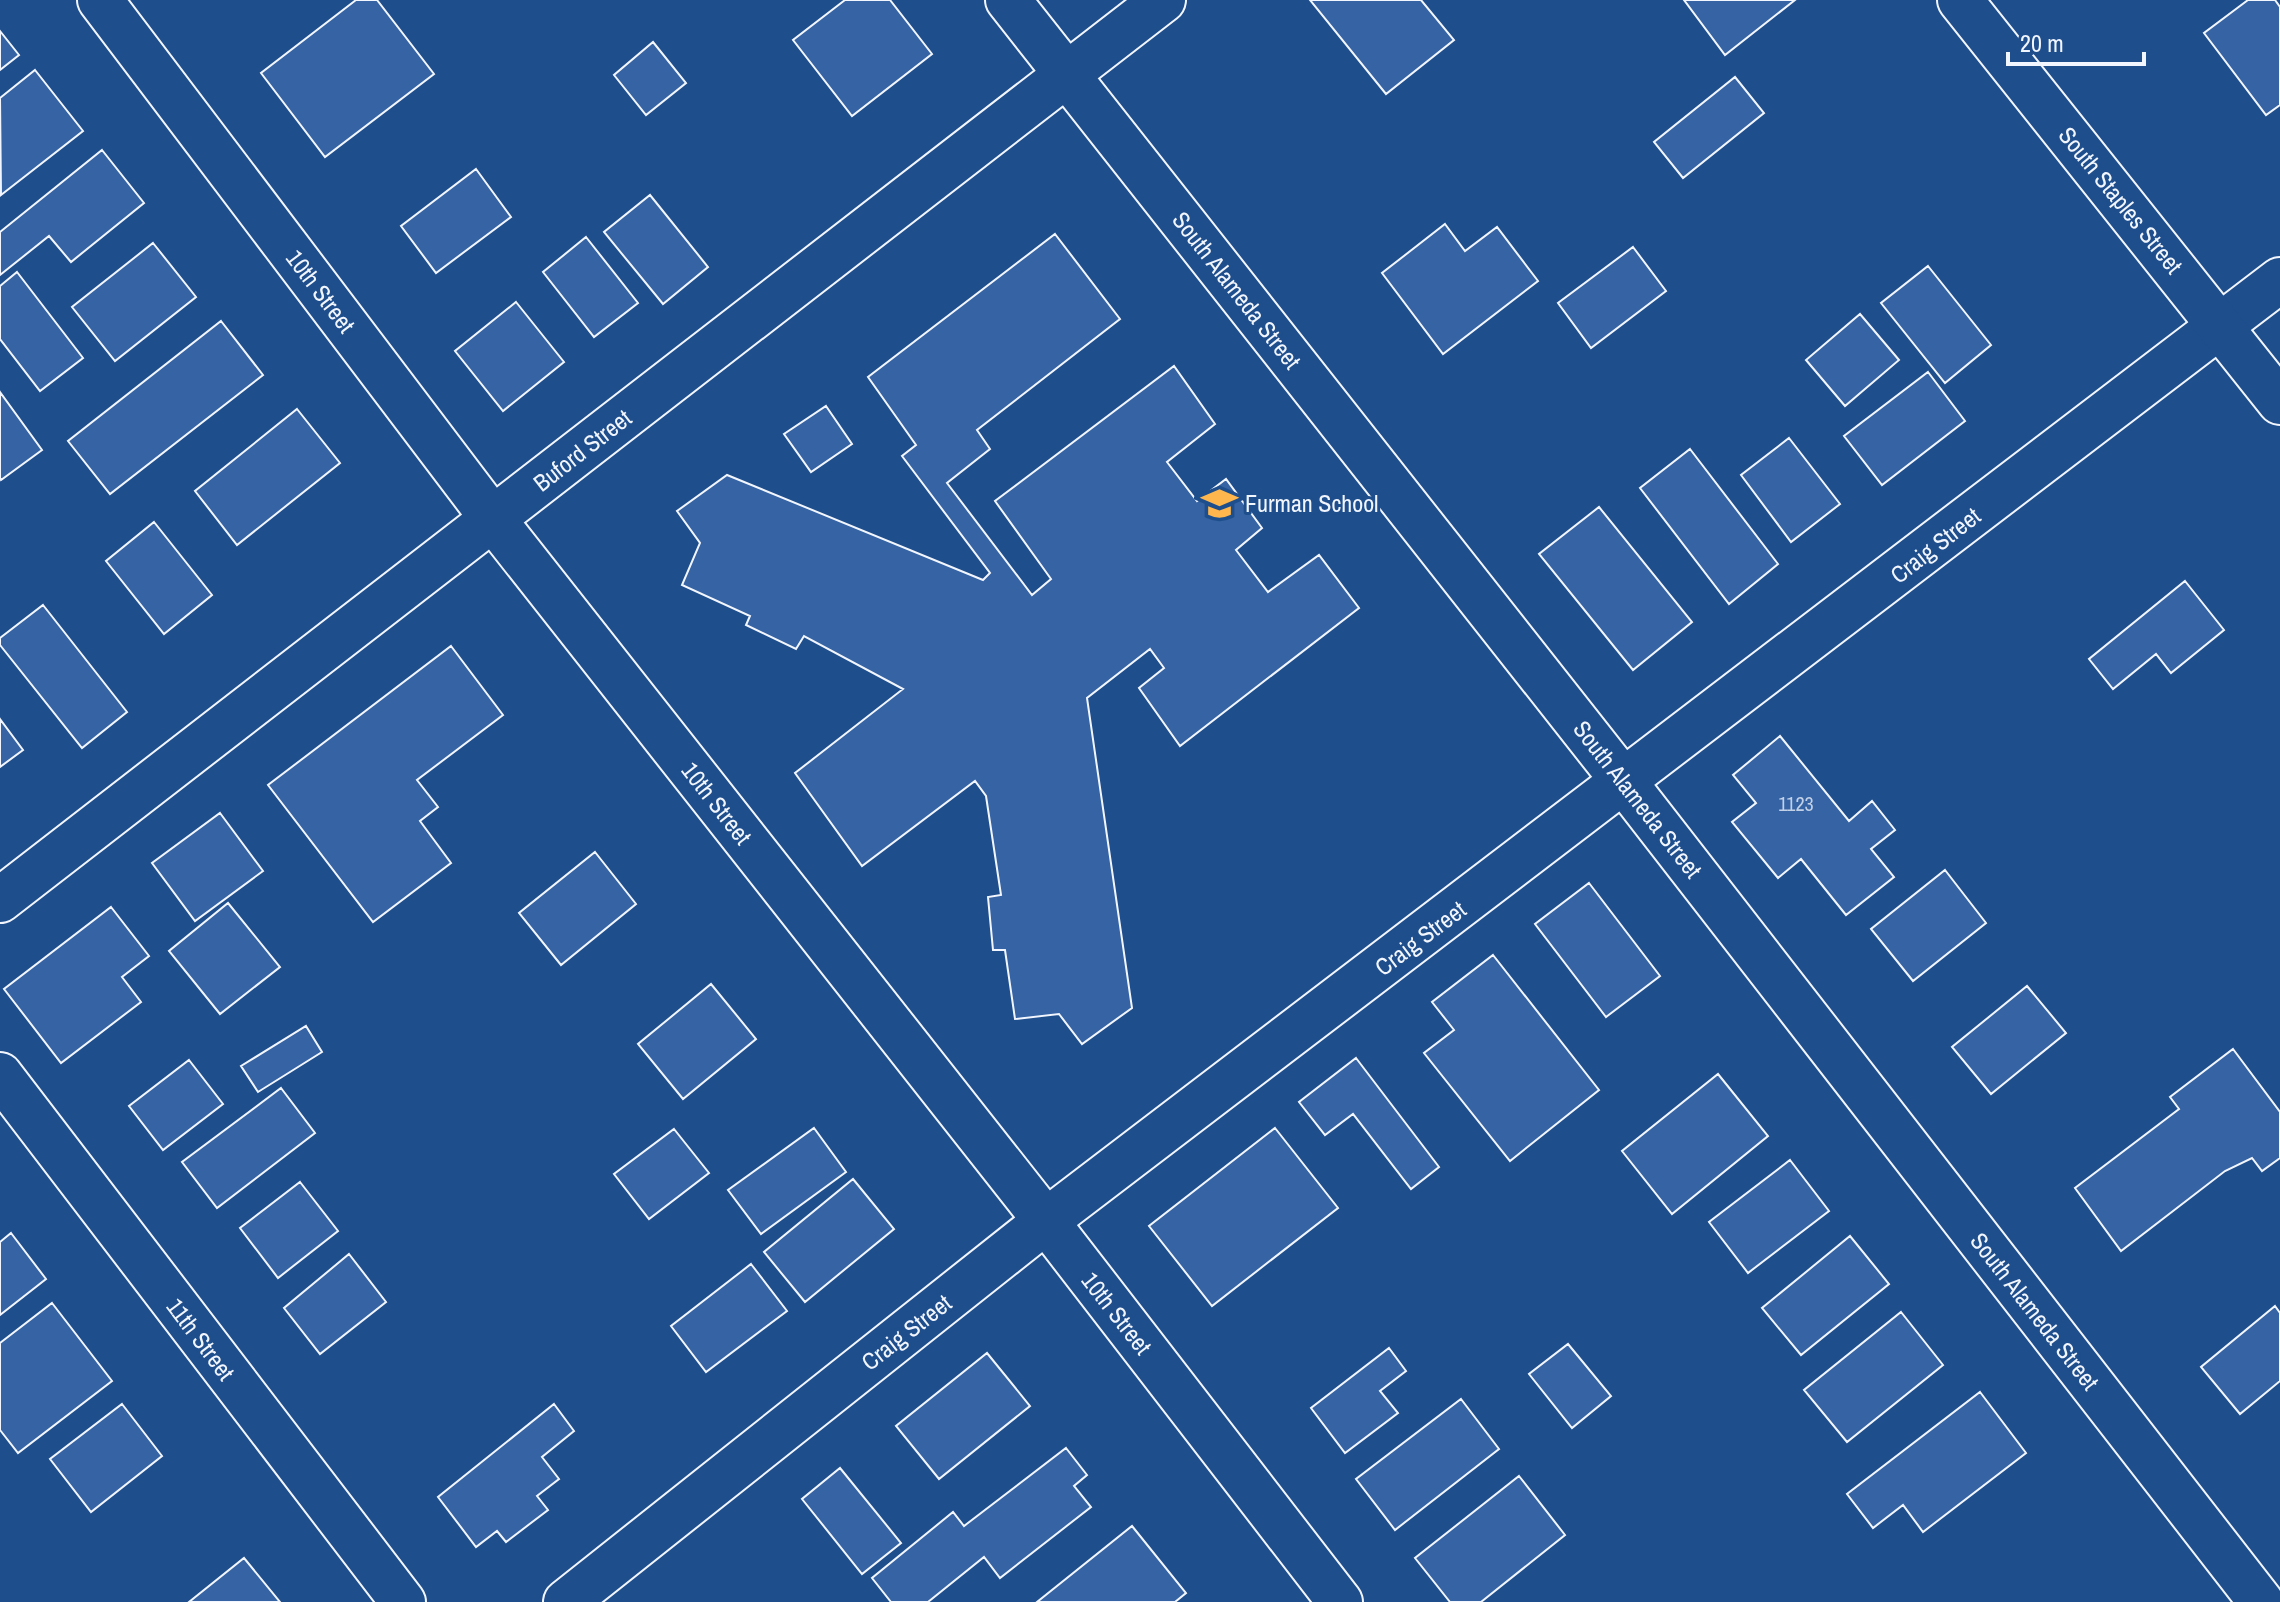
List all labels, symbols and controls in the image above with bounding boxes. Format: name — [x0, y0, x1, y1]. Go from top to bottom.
scale bar — [2008, 16, 2144, 66]
text: 20 m — [2020, 27, 2064, 59]
street label: South Staples Street — [2052, 120, 2191, 281]
street label: South Alameda Street — [1165, 205, 1309, 376]
street label: 10th Street — [279, 243, 363, 339]
street label: Buford Street — [526, 401, 638, 498]
school or university icon: Furman School — [1200, 484, 1238, 522]
place label: Furman School — [1245, 487, 1378, 519]
street label: Craig Street — [1883, 499, 1987, 590]
street label: South Alameda Street — [1566, 714, 1710, 885]
street label: 10th Street — [675, 755, 760, 851]
house number: 1123 — [1778, 790, 1814, 817]
street label: Craig Street — [1368, 893, 1472, 983]
street label: South Alameda Street — [1963, 1226, 2107, 1397]
street label: 10th Street — [1075, 1265, 1160, 1361]
street label: Craig Street — [854, 1286, 958, 1377]
street label: 11th Street — [160, 1291, 243, 1387]

